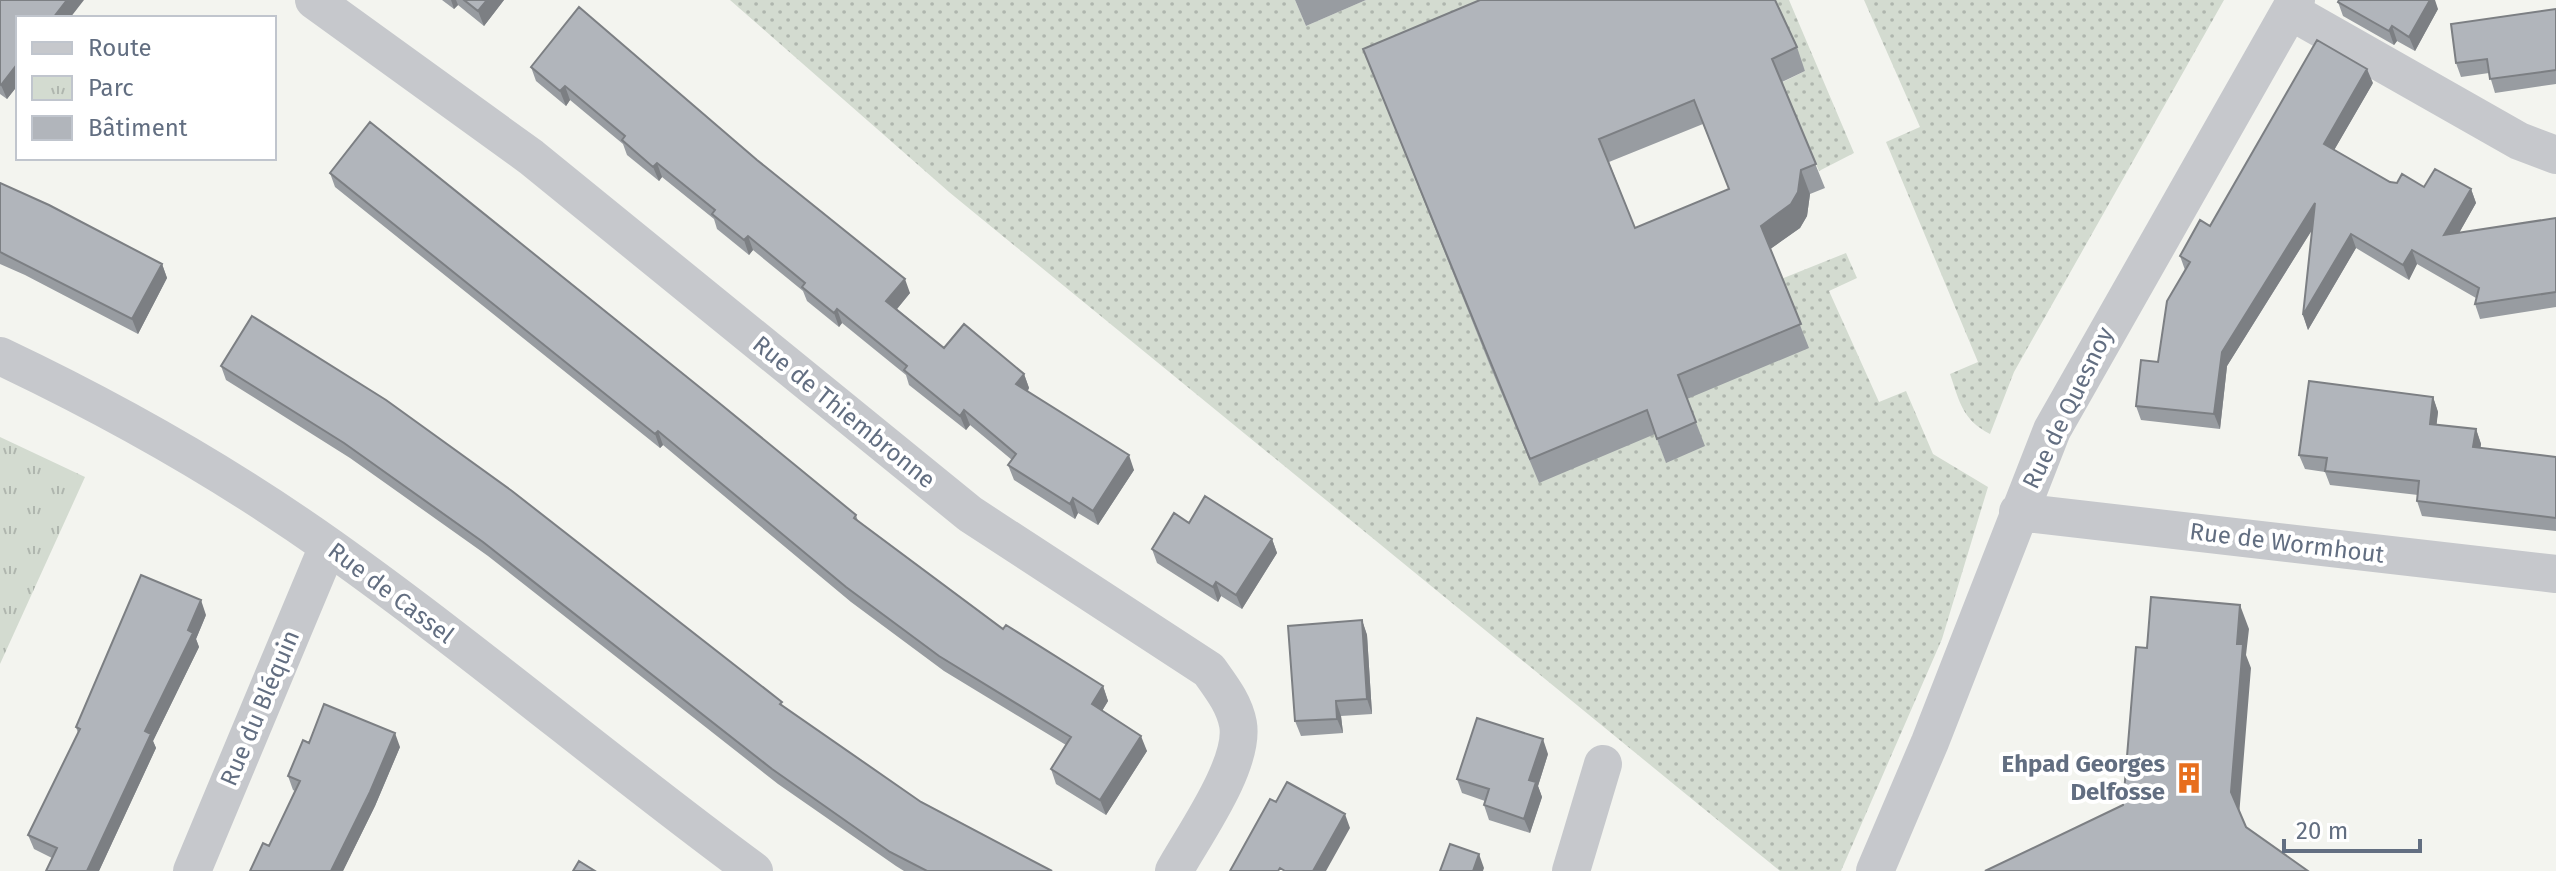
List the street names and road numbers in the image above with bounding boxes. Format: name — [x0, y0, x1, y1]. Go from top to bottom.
street label: Rue de Quesnoy — [2017, 322, 2119, 493]
street label: Rue de Thiembronne — [747, 330, 941, 494]
street label: Rue de Wormhout — [2188, 517, 2386, 569]
street label: Rue de Cassel — [323, 537, 459, 649]
street label: Rue du Bléquin — [215, 626, 305, 790]

